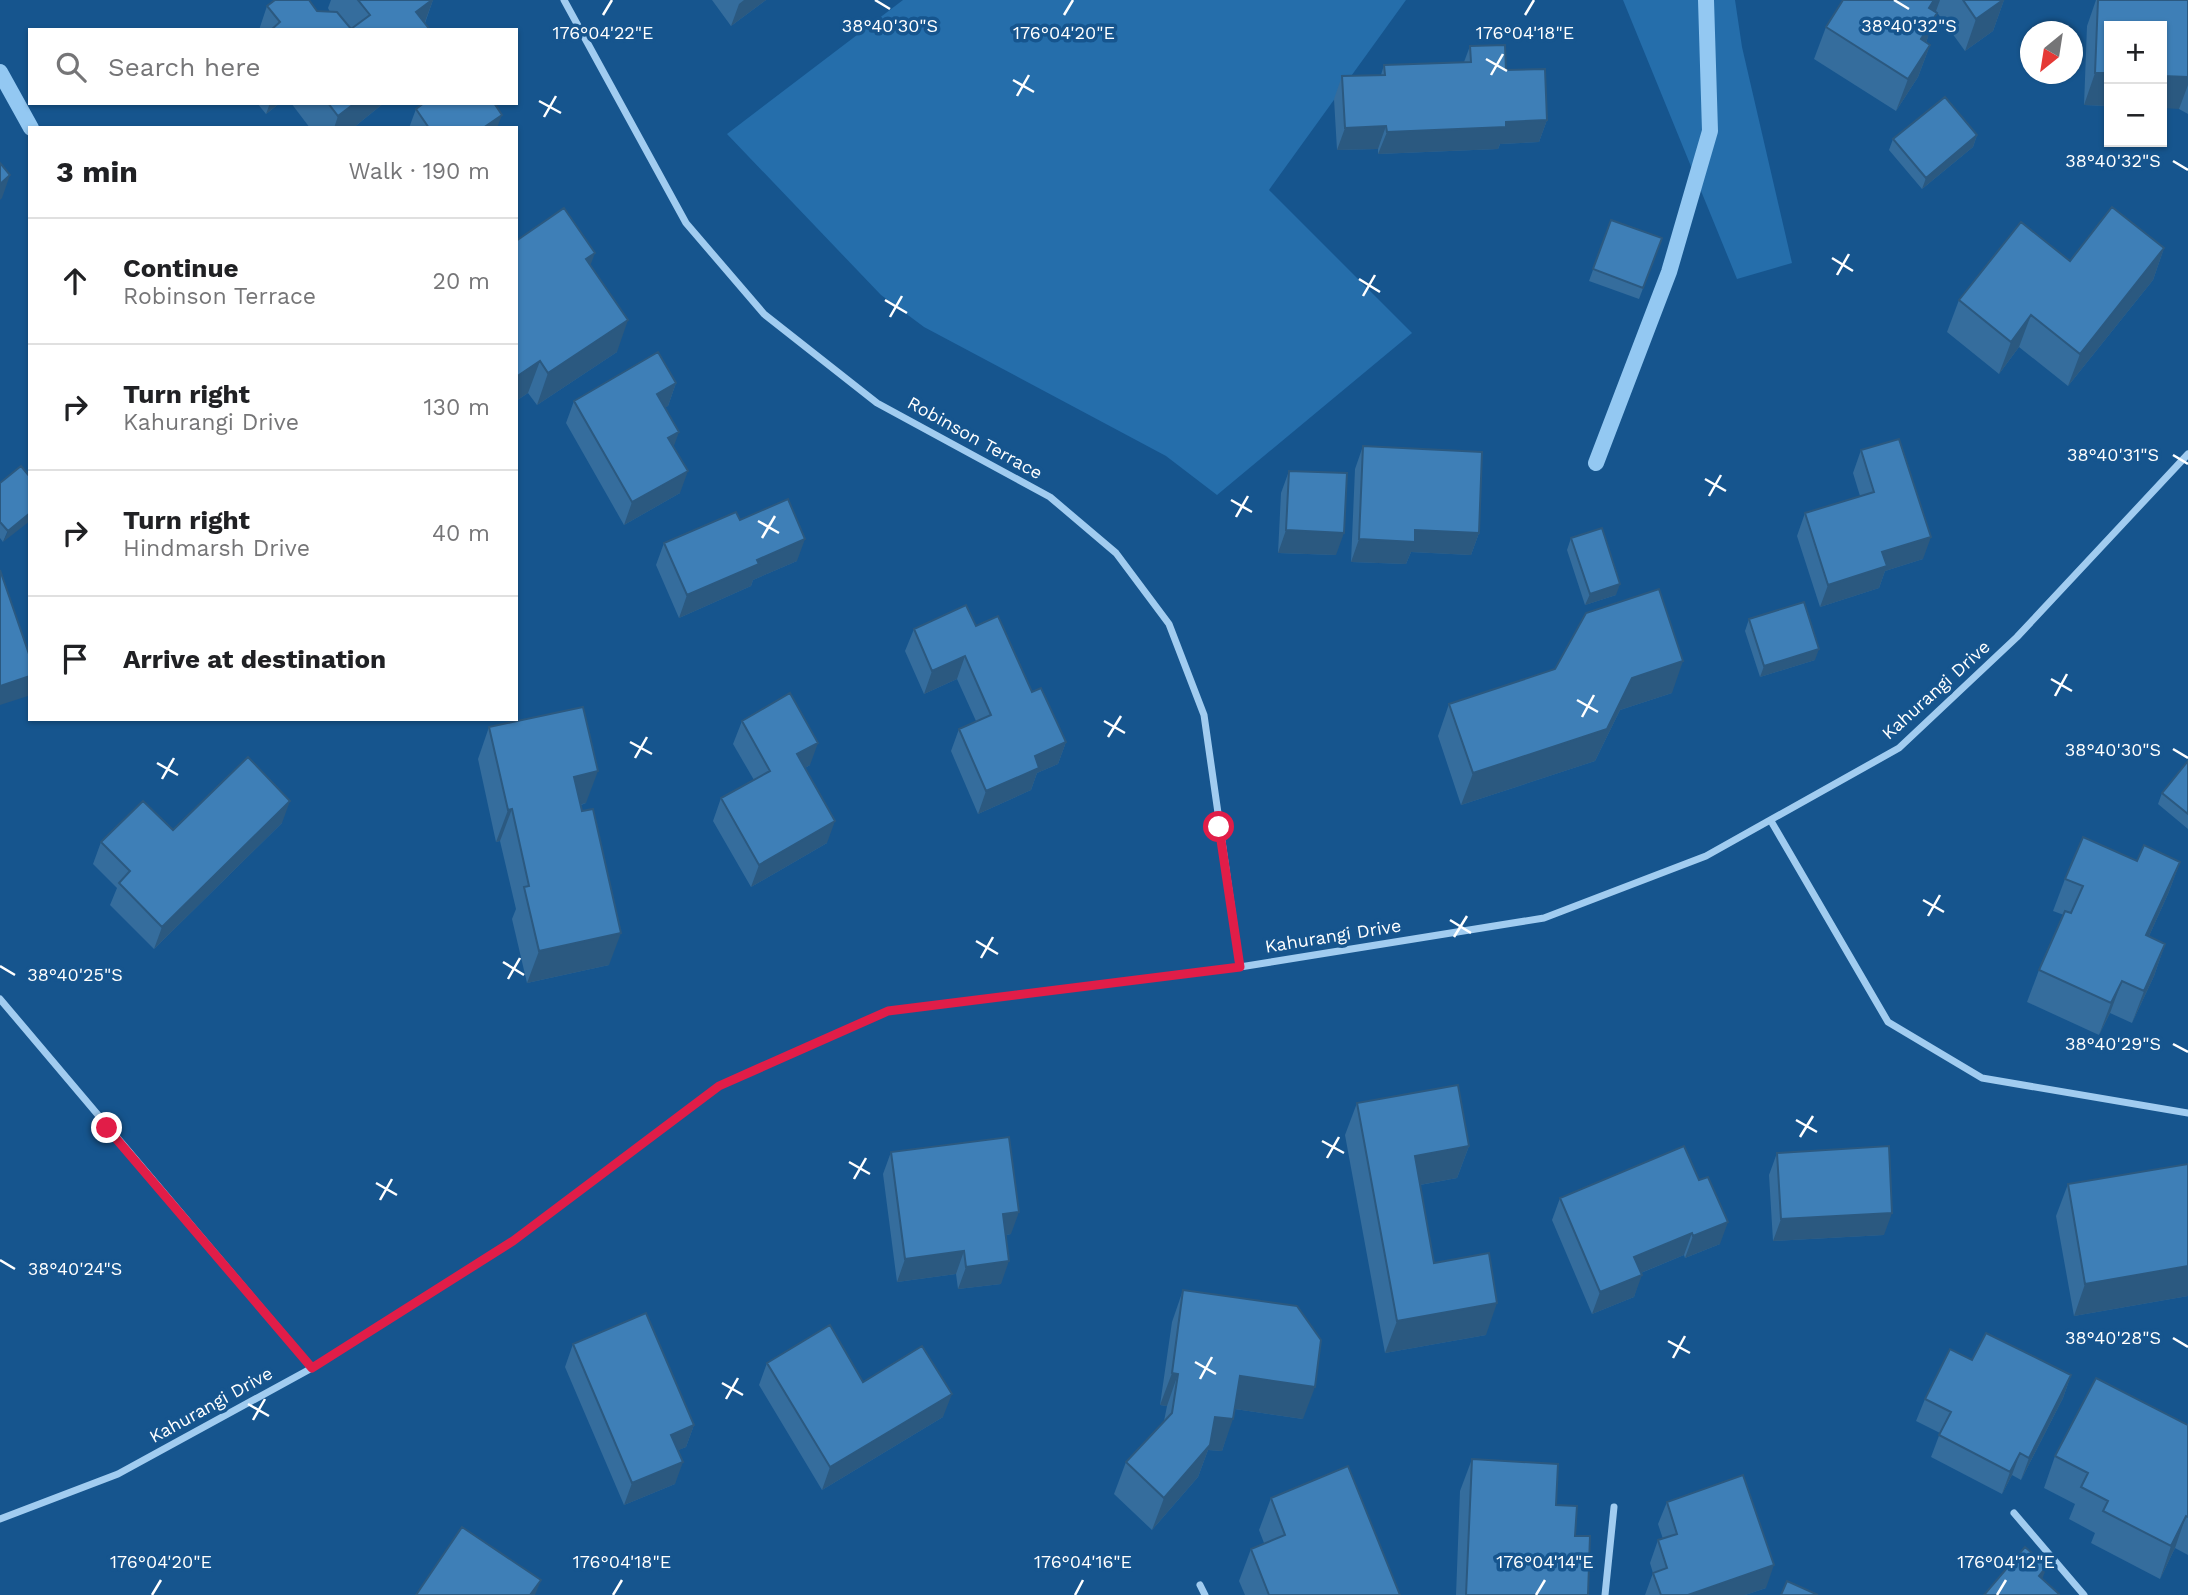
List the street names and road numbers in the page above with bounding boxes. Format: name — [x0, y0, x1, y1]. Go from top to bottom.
street label: Robinson Terrace — [904, 392, 1046, 483]
street label: Kahurangi Drive — [1877, 636, 1994, 743]
street label: Kahurangi Drive — [1263, 914, 1403, 957]
street label: Kahurangi Drive — [145, 1362, 276, 1447]

